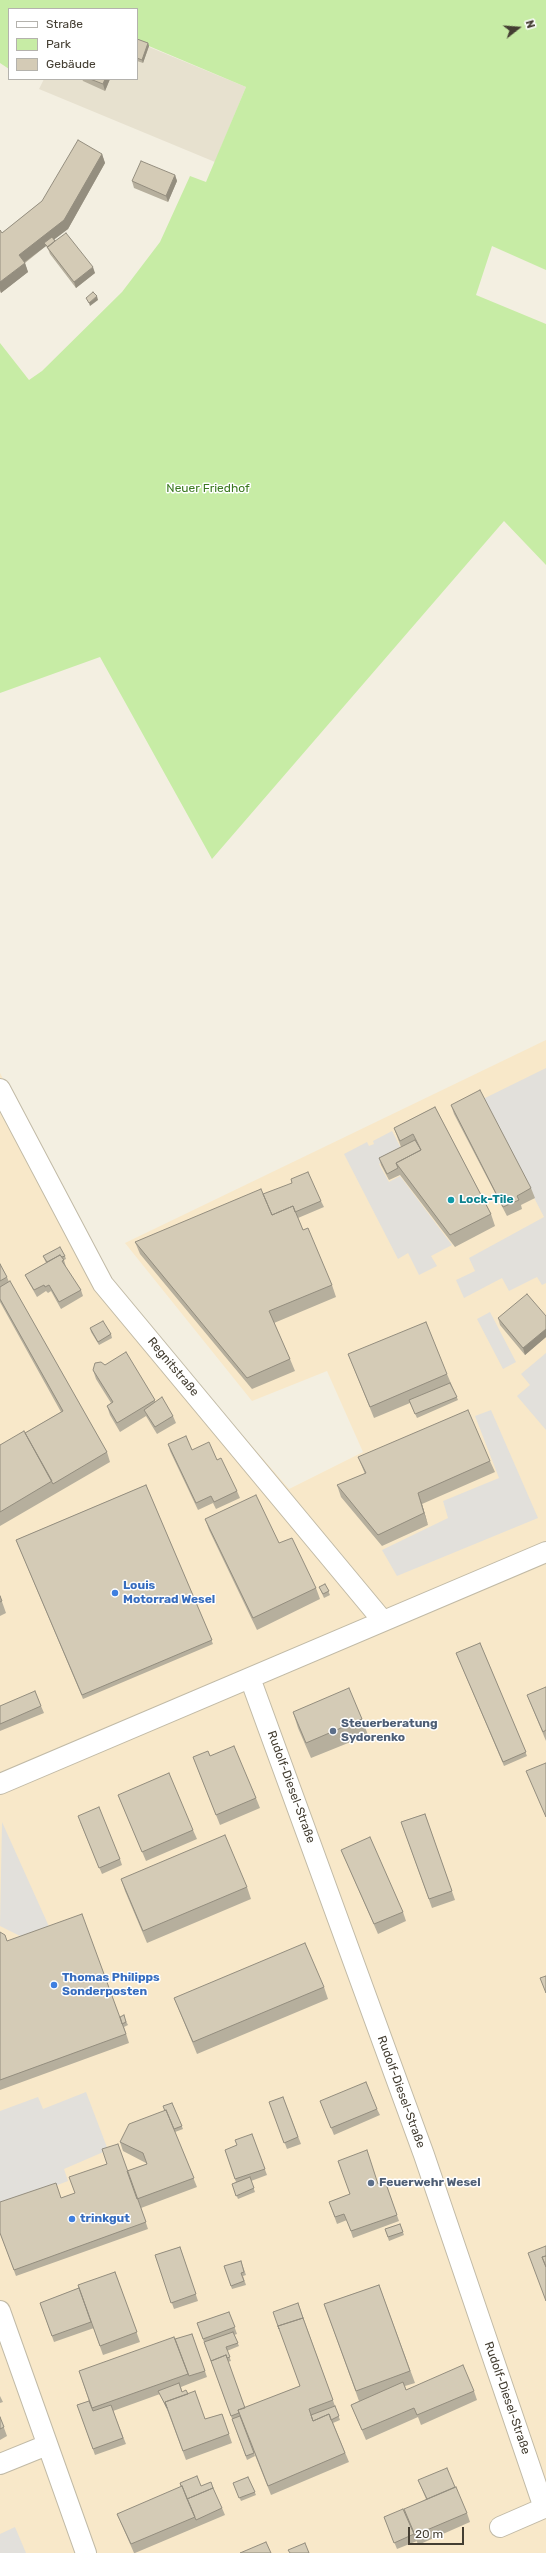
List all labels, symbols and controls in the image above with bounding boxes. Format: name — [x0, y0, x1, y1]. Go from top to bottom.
legend — [8, 8, 138, 80]
north arrow — [498, 8, 538, 48]
text: Straße — [46, 17, 83, 31]
text: N — [523, 19, 537, 30]
text: Park — [46, 37, 71, 51]
text: Gebäude — [46, 57, 96, 71]
park label: Neuer Friedhof — [166, 482, 250, 496]
place label: Lock-Tile — [459, 1193, 514, 1207]
marker: Lock-Tile — [446, 1195, 456, 1205]
street label: Regnitstraße — [144, 1335, 202, 1399]
place label: Louis Motorrad Wesel — [123, 1579, 215, 1607]
marker: Louis Motorrad Wesel — [110, 1588, 120, 1598]
place label: Steuerberatung Sydorenko — [341, 1717, 438, 1745]
marker: Steuerberatung Sydorenko — [328, 1726, 338, 1736]
street label: Rudolf-Diesel-Straße — [264, 1729, 318, 1845]
place label: Thomas Philipps Sonderposten — [62, 1971, 160, 1999]
marker: Thomas Philipps Sonderposten — [49, 1980, 59, 1990]
street label: Rudolf-Diesel-Straße — [374, 2034, 428, 2150]
place label: Feuerwehr Wesel — [379, 2176, 481, 2190]
marker: Feuerwehr Wesel — [366, 2178, 376, 2188]
place label: trinkgut — [80, 2212, 130, 2226]
marker: trinkgut — [67, 2214, 77, 2224]
street label: Rudolf-Diesel-Straße — [481, 2340, 533, 2456]
scale bar — [410, 2519, 466, 2545]
text: 20 m — [415, 2527, 443, 2541]

